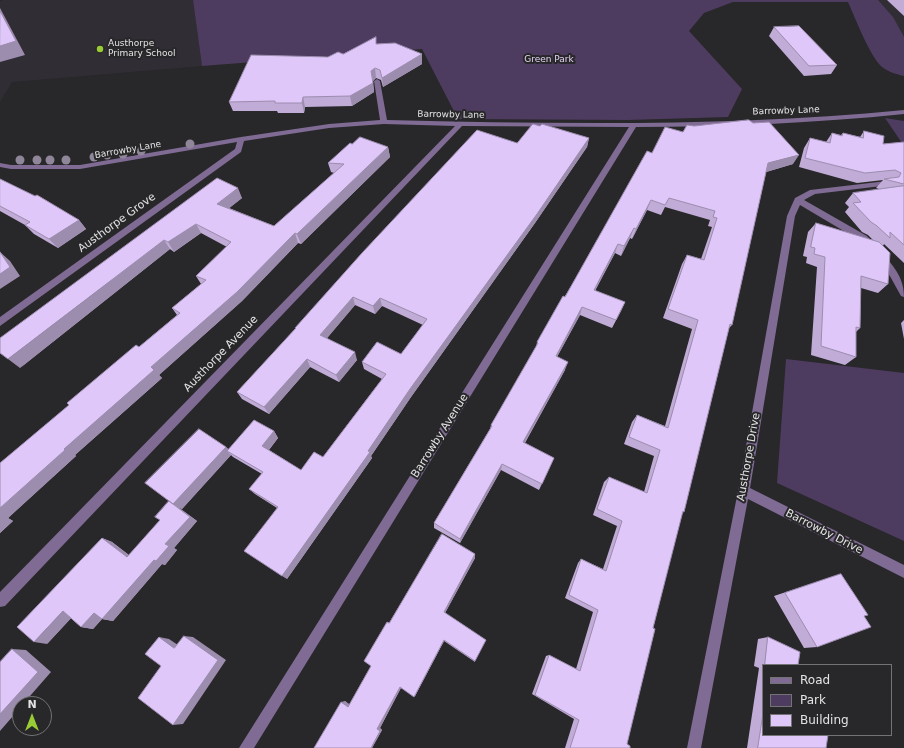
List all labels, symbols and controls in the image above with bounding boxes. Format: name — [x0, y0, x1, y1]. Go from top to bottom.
place label: Austhorpe Primary School — [108, 39, 176, 60]
marker: Austhorpe Primary School — [95, 44, 105, 54]
park label: Green Park — [524, 55, 574, 65]
street label: Barrowby Lane — [752, 104, 820, 118]
street label: Barrowby Lane — [417, 109, 485, 121]
street label: Barrowby Lane — [94, 139, 162, 161]
street label: Austhorpe Grove — [76, 190, 158, 256]
street label: Austhorpe Avenue — [181, 313, 261, 395]
street label: Barrowby Avenue — [409, 392, 471, 480]
street label: Austhorpe Drive — [735, 412, 763, 502]
street label: Barrowby Drive — [783, 507, 865, 557]
legend — [762, 664, 892, 736]
text: Road — [800, 673, 830, 687]
text: Park — [800, 693, 826, 707]
north arrow — [12, 696, 52, 736]
text: N — [27, 698, 37, 711]
text: Building — [800, 713, 849, 727]

